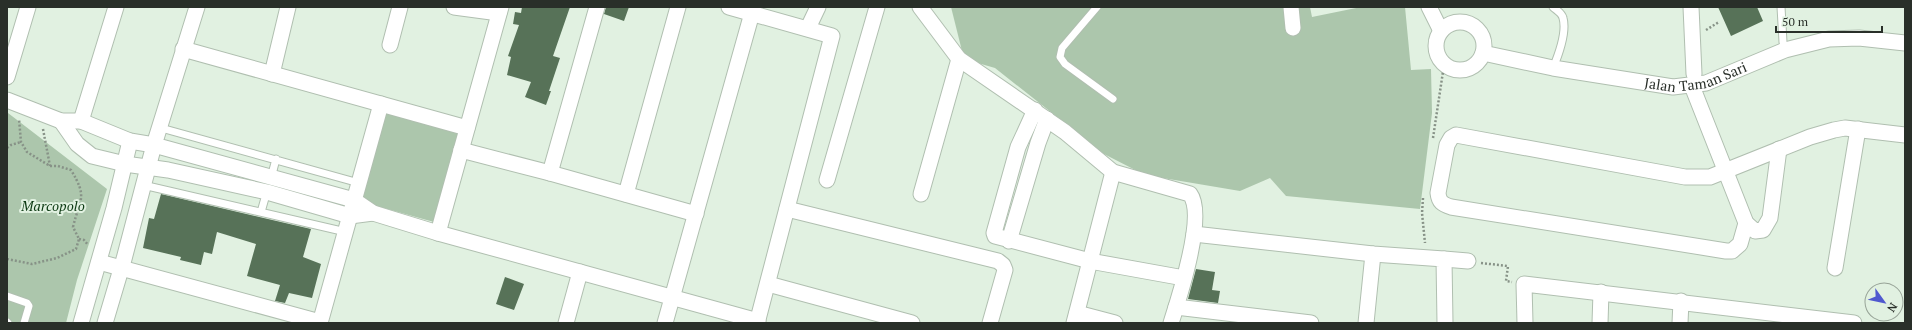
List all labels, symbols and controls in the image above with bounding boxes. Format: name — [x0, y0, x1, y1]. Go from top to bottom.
scale bar — [1776, 8, 1882, 34]
text: 50 m — [1782, 14, 1809, 29]
street label: Jalan Taman Sari — [1643, 57, 1749, 96]
park label: Marcopolo — [20, 196, 85, 215]
north arrow — [1864, 282, 1904, 322]
text: N — [1884, 300, 1901, 315]

